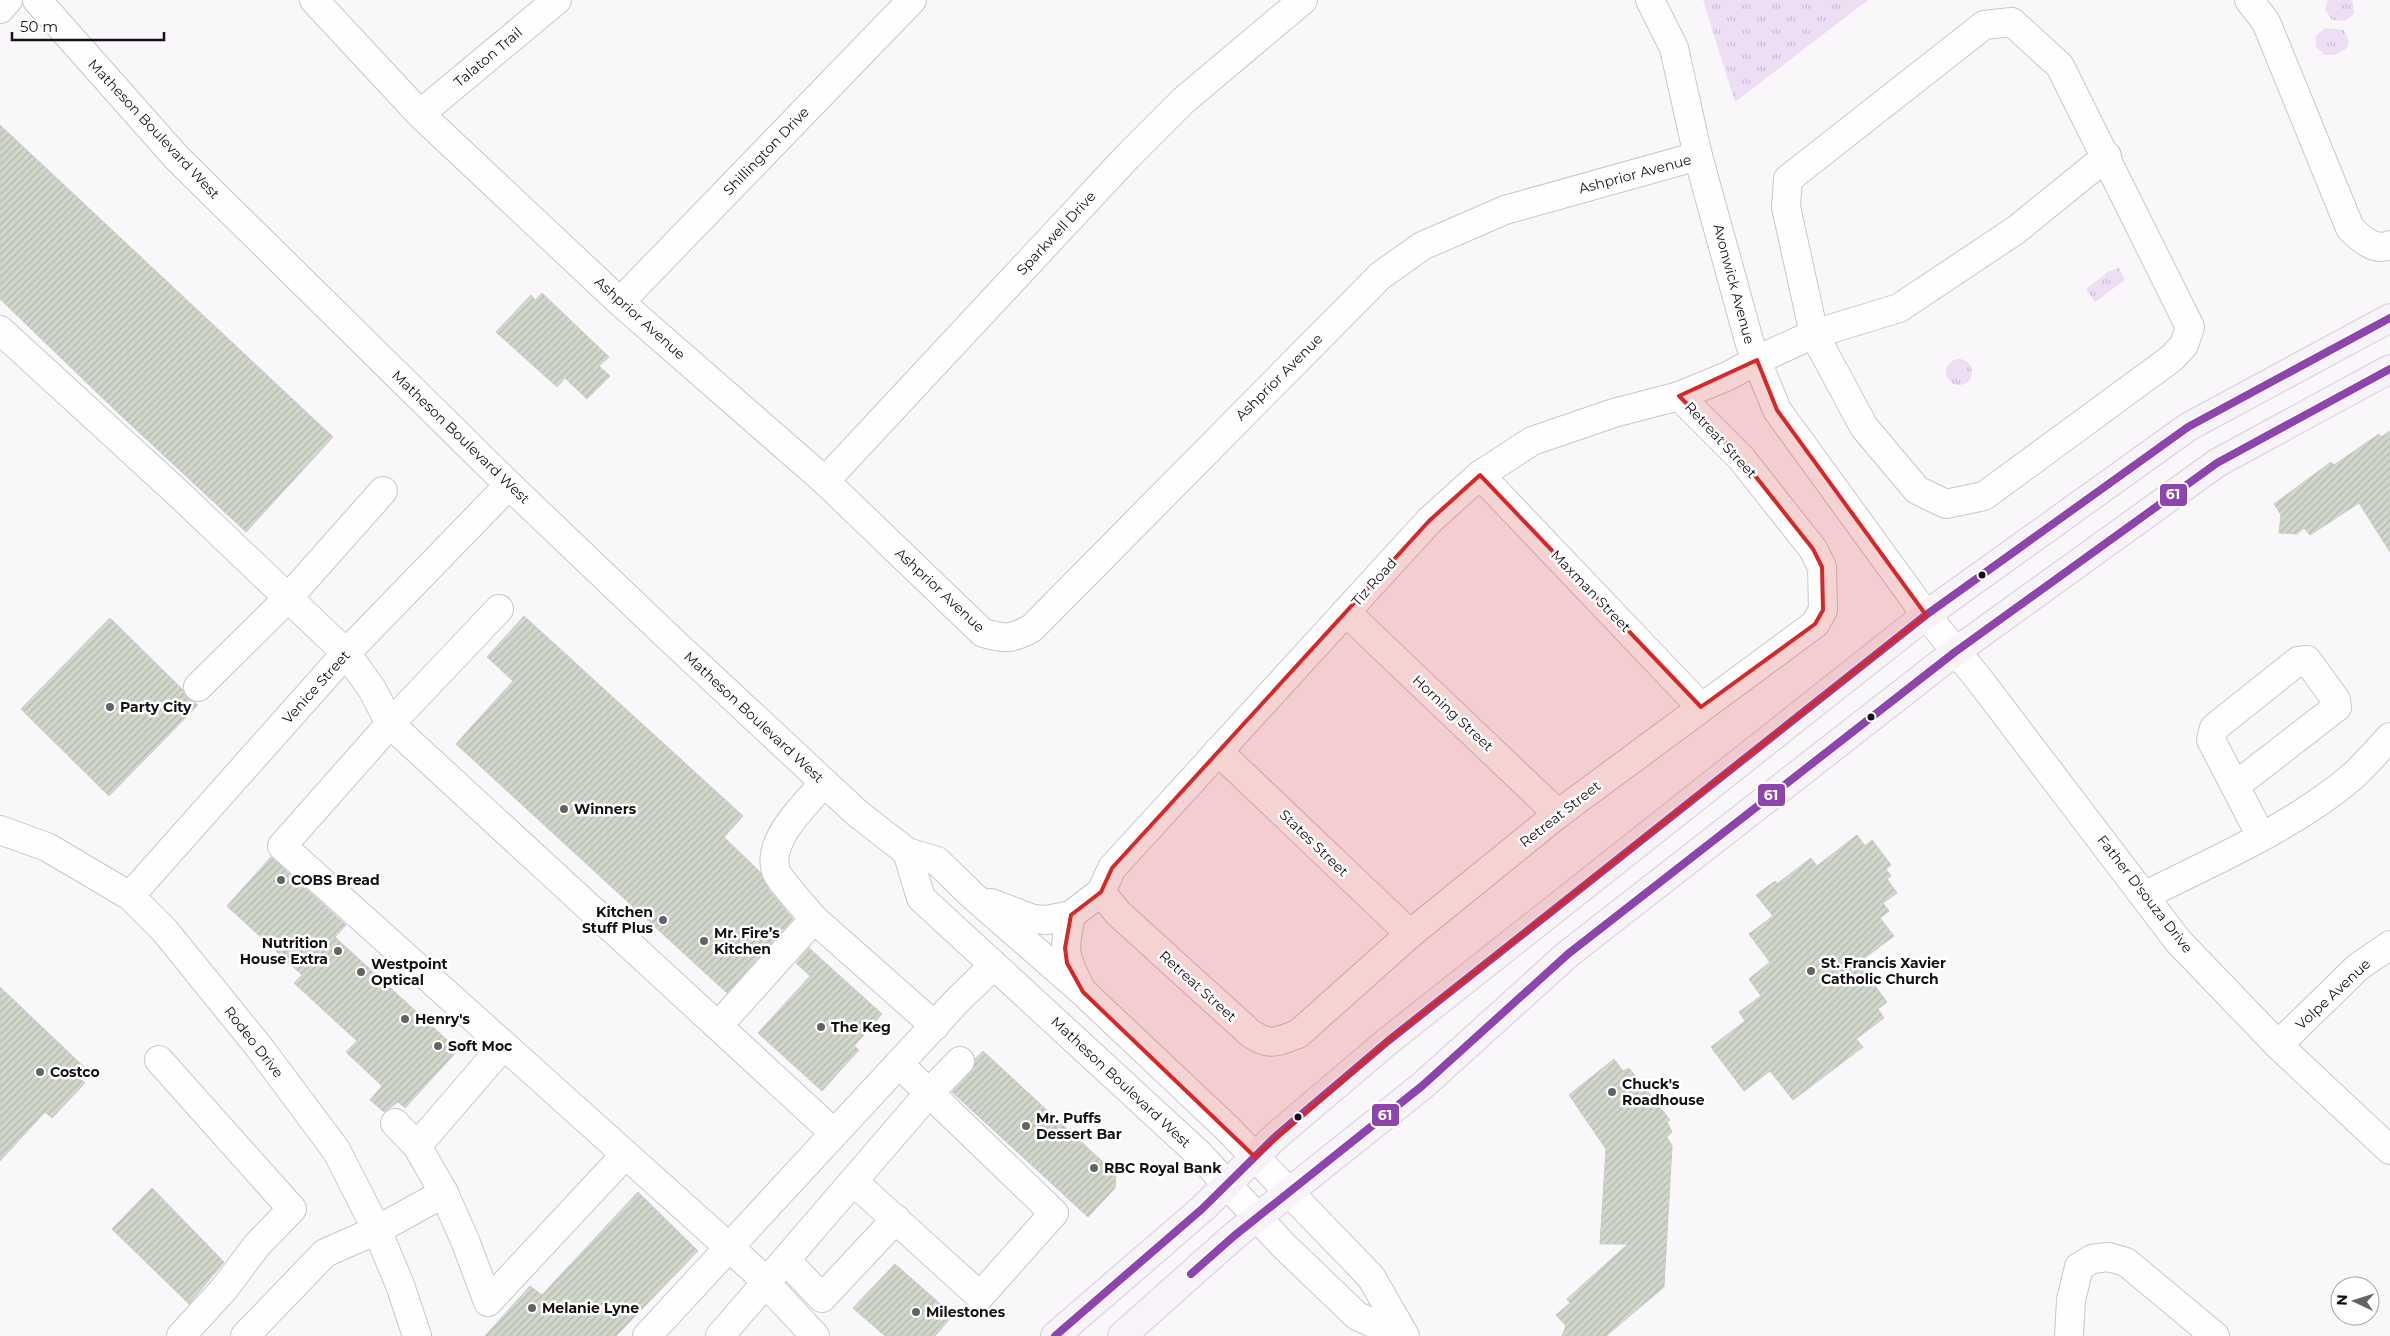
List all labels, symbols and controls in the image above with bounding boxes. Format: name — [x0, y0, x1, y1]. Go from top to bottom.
scale bar — [12, 10, 165, 42]
text: 50 m — [20, 17, 58, 36]
street label: Talaton Trail — [450, 23, 526, 91]
street label: Matheson Boulevard West — [84, 55, 224, 203]
street label: Shillington Drive — [719, 103, 813, 199]
street label: Ashprior Avenue — [1577, 150, 1693, 198]
street label: Sparkwell Drive — [1013, 187, 1099, 279]
street label: Avonwick Avenue — [1709, 222, 1759, 346]
street label: Ashprior Avenue — [591, 273, 689, 363]
street label: Ashprior Avenue — [1232, 330, 1326, 424]
street label: Matheson Boulevard West — [388, 366, 534, 508]
street label: Retreat Street — [1681, 398, 1761, 482]
line badge: 61 — [2159, 483, 2188, 507]
text: 61 — [2166, 485, 2180, 503]
street label: Ashprior Avenue — [891, 544, 989, 636]
street label: Maxman Street — [1547, 546, 1635, 636]
street label: Tiz Road — [1347, 554, 1401, 610]
unlabelled marker — [1977, 570, 1987, 580]
street label: Venice Street — [278, 646, 354, 728]
street label: Matheson Boulevard West — [680, 647, 828, 787]
street label: Horning Street — [1409, 671, 1497, 755]
place label: Party City — [120, 698, 192, 716]
marker: Party City — [104, 701, 116, 713]
unlabelled marker — [1866, 712, 1876, 722]
street label: Retreat Street — [1516, 777, 1604, 851]
line badge: 61 — [1757, 783, 1786, 807]
text: 61 — [1764, 786, 1778, 804]
place label: Winners — [574, 800, 637, 818]
marker: Winners — [558, 803, 570, 815]
street label: States Street — [1276, 806, 1352, 881]
street label: Father D'souza Drive — [2093, 831, 2197, 957]
place label: COBS Bread — [291, 871, 380, 889]
marker: COBS Bread — [275, 874, 287, 886]
place label: Kitchen Stuff Plus — [582, 903, 654, 937]
marker: Kitchen Stuff Plus — [657, 914, 669, 926]
place label: Mr. Fire’s Kitchen — [714, 924, 780, 958]
place label: Nutrition House Extra — [240, 934, 328, 968]
marker: Mr. Fire’s Kitchen — [698, 935, 710, 947]
marker: Nutrition House Extra — [332, 945, 344, 957]
street label: Retreat Street — [1156, 947, 1241, 1026]
place label: St. Francis Xavier Catholic Church — [1821, 954, 1946, 988]
place label: Westpoint Optical — [371, 955, 448, 989]
street label: Volpe Avenue — [2292, 955, 2374, 1033]
marker: St. Francis Xavier Catholic Church — [1805, 965, 1817, 977]
marker: Westpoint Optical — [355, 966, 367, 978]
street label: Rodeo Drive — [220, 1003, 288, 1081]
place label: Henry's — [415, 1010, 470, 1028]
street label: Matheson Boulevard West — [1047, 1012, 1195, 1152]
marker: Henry's — [399, 1013, 411, 1025]
place label: The Keg — [831, 1018, 891, 1036]
marker: The Keg — [815, 1021, 827, 1033]
place label: Soft Moc — [448, 1037, 513, 1055]
marker: Soft Moc — [432, 1040, 444, 1052]
place label: Costco — [50, 1063, 100, 1081]
marker: Costco — [34, 1066, 46, 1078]
place label: Chuck's Roadhouse — [1622, 1075, 1705, 1109]
marker: Chuck's Roadhouse — [1606, 1086, 1618, 1098]
line badge: 61 — [1371, 1103, 1400, 1127]
text: 61 — [1378, 1106, 1392, 1124]
place label: Mr. Puffs Dessert Bar — [1036, 1109, 1122, 1143]
unlabelled marker — [1293, 1112, 1303, 1122]
marker: Mr. Puffs Dessert Bar — [1020, 1120, 1032, 1132]
place label: RBC Royal Bank — [1104, 1159, 1222, 1177]
marker: RBC Royal Bank — [1088, 1162, 1100, 1174]
north arrow — [2330, 1276, 2380, 1326]
text: N — [2333, 1294, 2351, 1306]
place label: Melanie Lyne — [542, 1299, 639, 1317]
marker: Melanie Lyne — [526, 1302, 538, 1314]
place label: Milestones — [926, 1303, 1006, 1321]
marker: Milestones — [910, 1306, 922, 1318]

